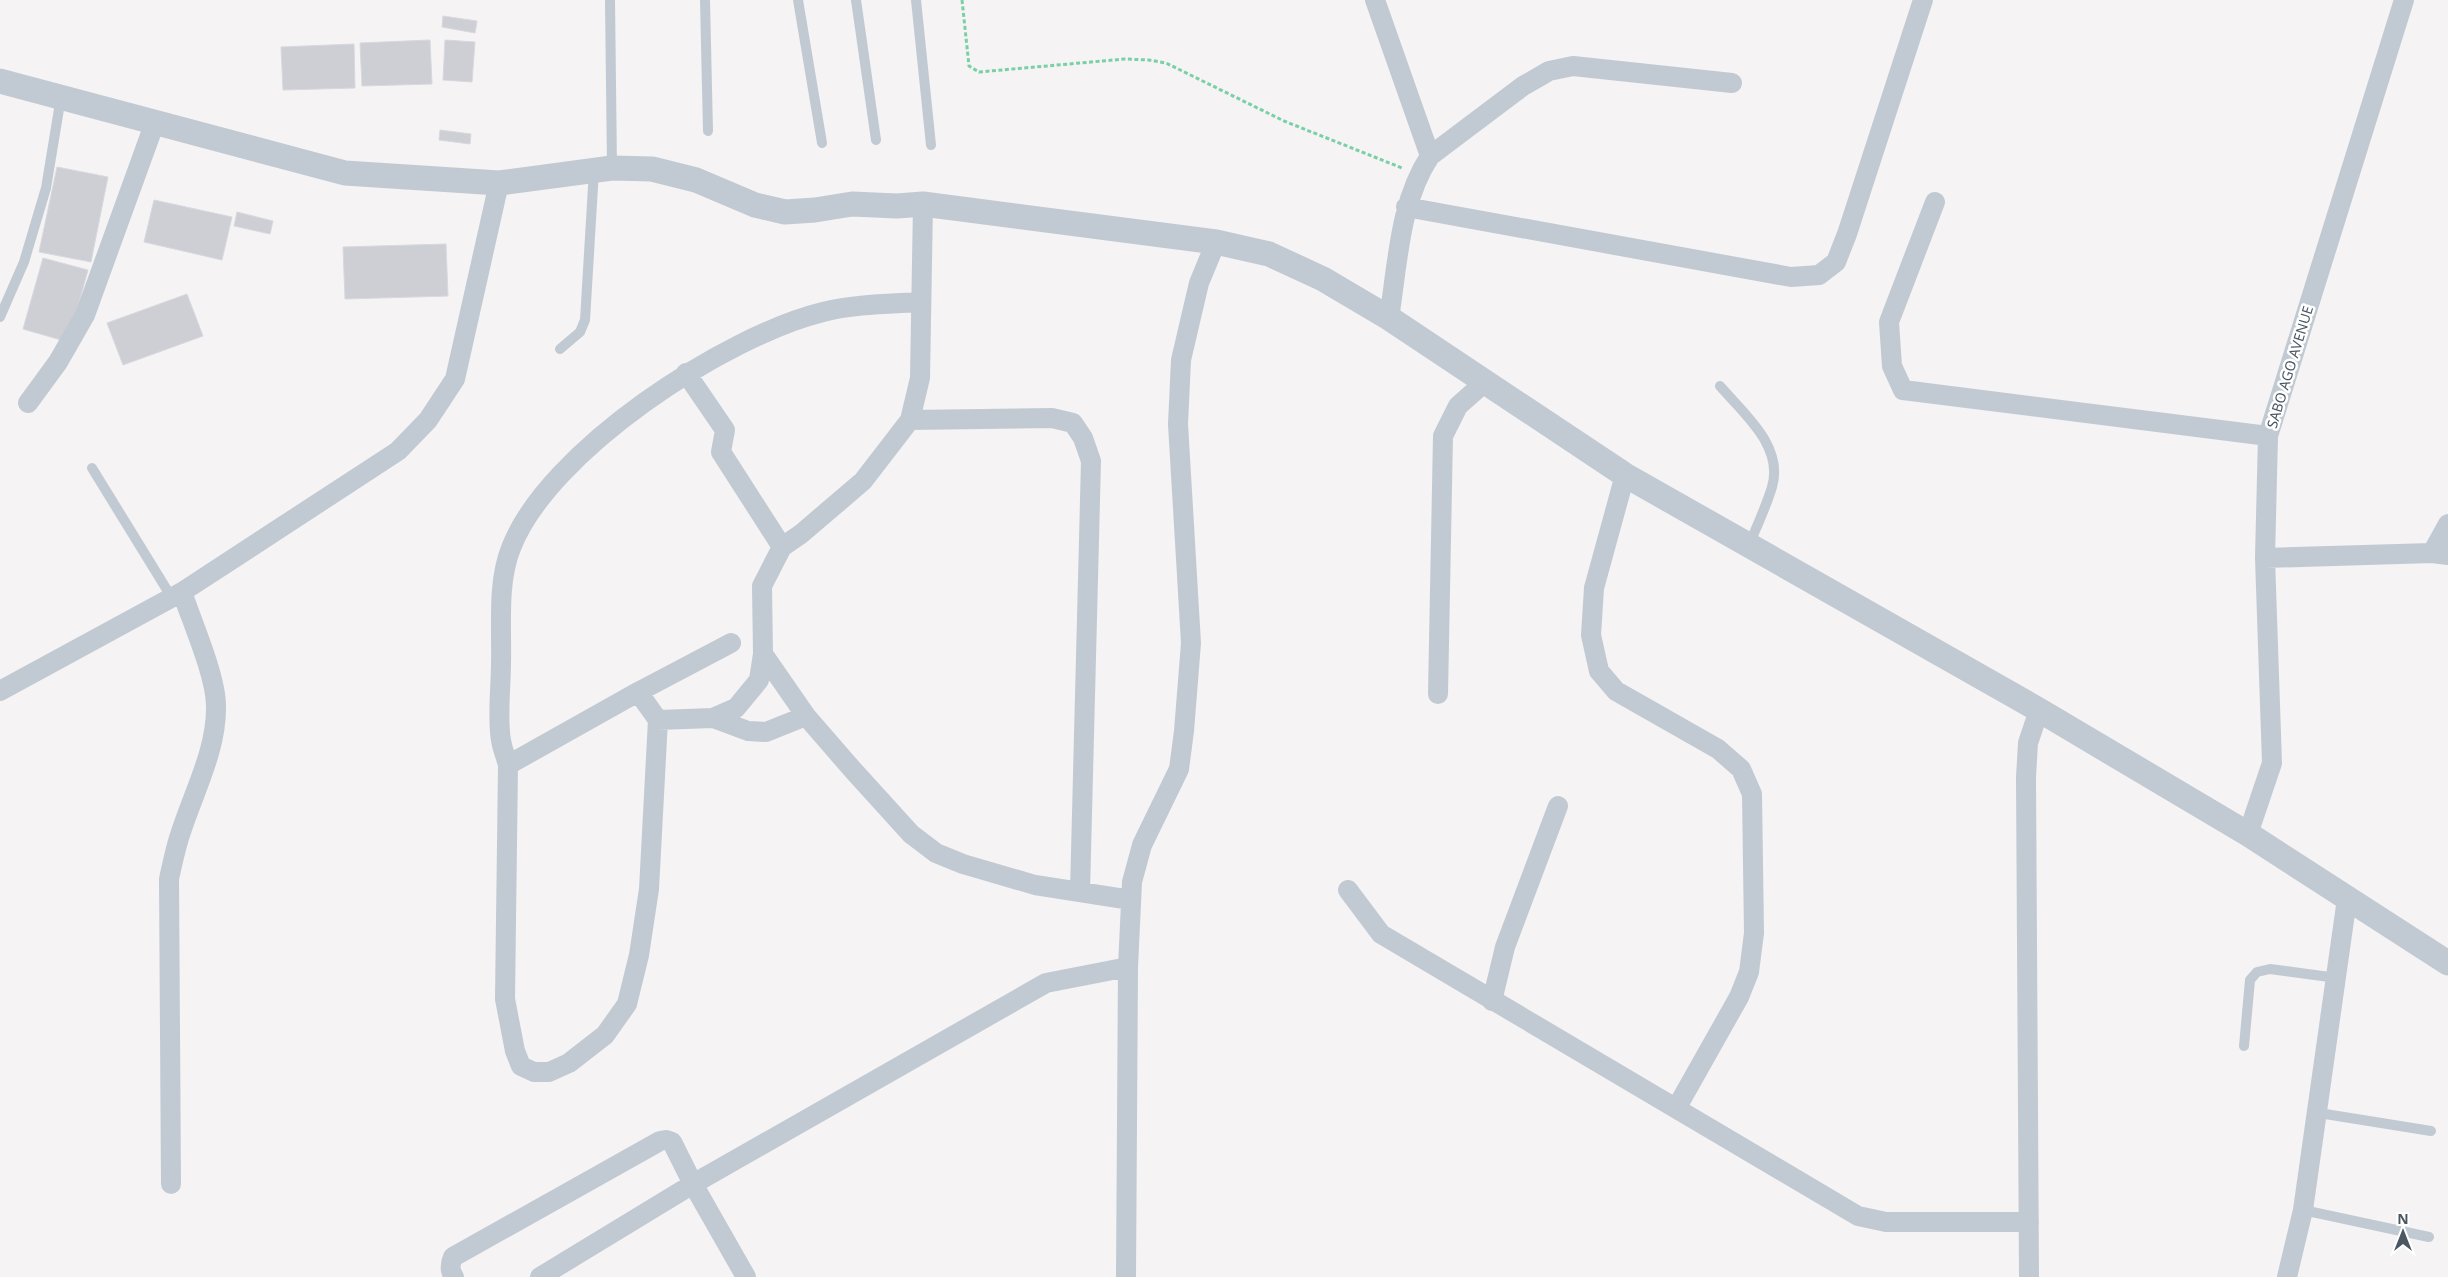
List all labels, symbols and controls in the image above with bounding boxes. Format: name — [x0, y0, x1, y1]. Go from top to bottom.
street label: SABO AGO AVENUE — [2262, 303, 2317, 430]
north arrow — [2378, 1207, 2428, 1257]
text: N — [2397, 1209, 2409, 1228]

